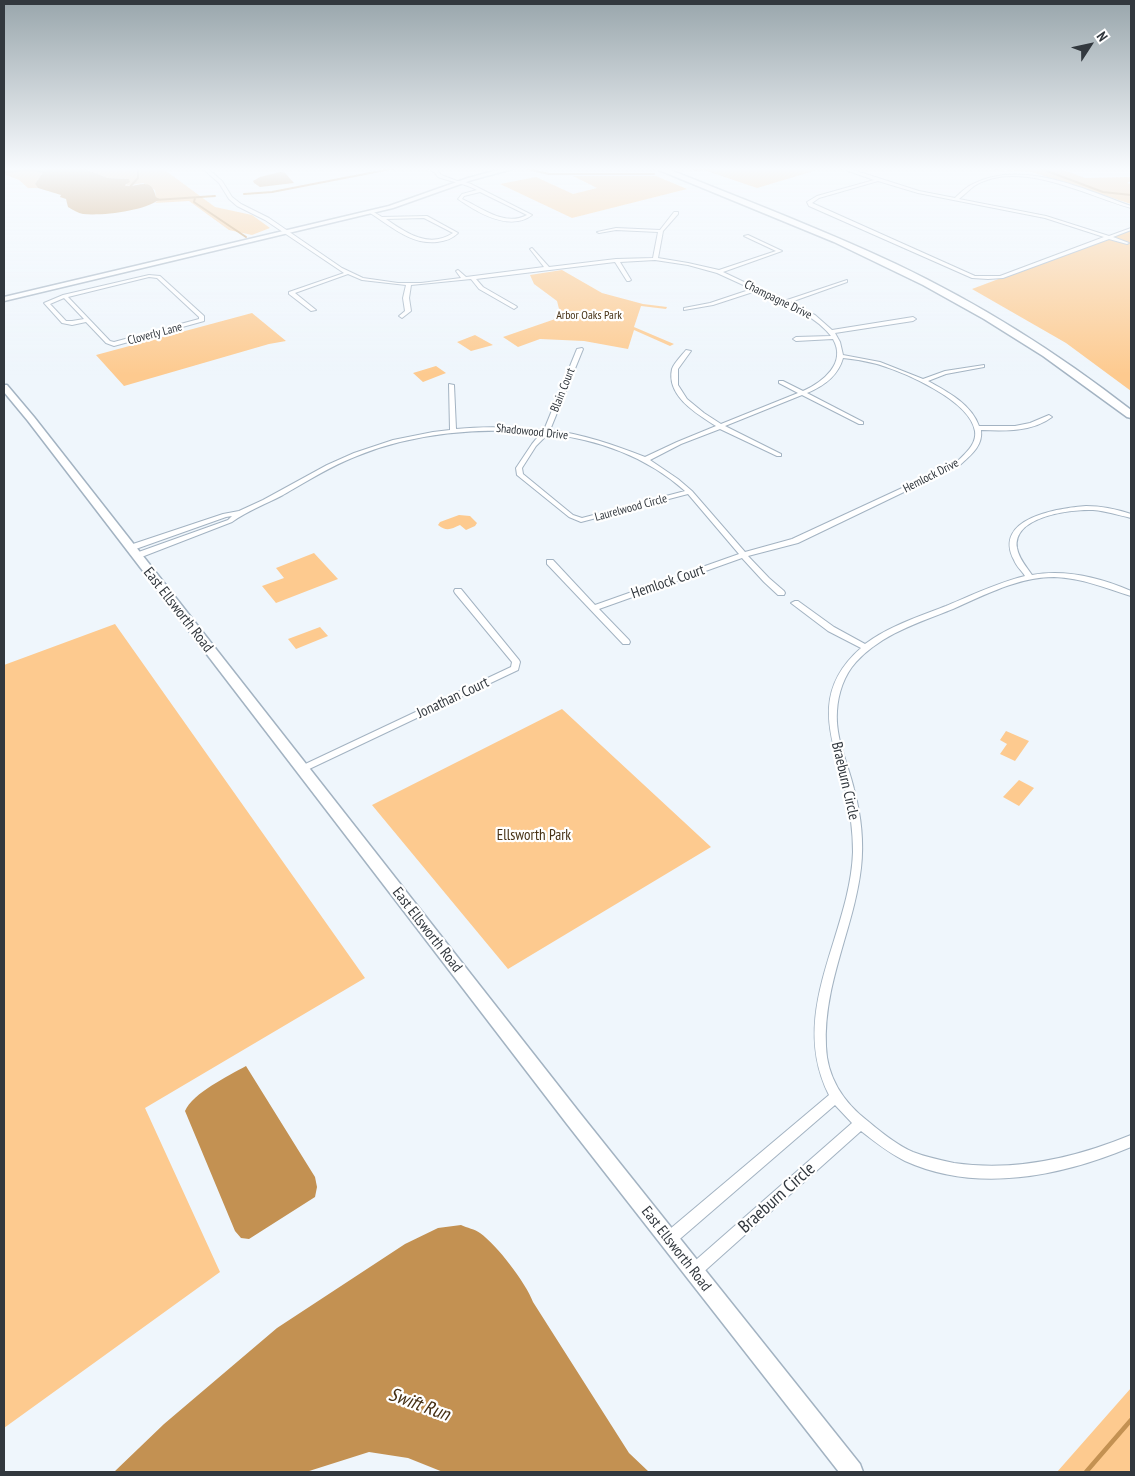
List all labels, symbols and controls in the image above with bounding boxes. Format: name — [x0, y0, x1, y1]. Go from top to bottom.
north arrow — [1065, 20, 1115, 70]
text: N — [1093, 28, 1112, 45]
street label: Champagne Drive — [742, 277, 814, 323]
park label: Arbor Oaks Park — [556, 309, 622, 323]
street label: Cloverly Lane — [126, 320, 184, 348]
street label: Blain Court — [548, 366, 578, 414]
street label: Shadowood Drive — [495, 421, 569, 443]
street label: Hemlock Drive — [901, 456, 961, 496]
street label: Laurelwood Circle — [593, 491, 669, 525]
street label: Hemlock Court — [629, 561, 707, 603]
street label: East Ellsworth Road — [139, 564, 217, 656]
street label: Jonathan Court — [414, 674, 492, 722]
street label: Braeburn Circle — [827, 740, 863, 822]
park label: Ellsworth Park — [497, 827, 571, 845]
street label: East Ellsworth Road — [388, 884, 466, 976]
street label: Braeburn Circle — [734, 1158, 820, 1238]
street label: East Ellsworth Road — [637, 1203, 715, 1295]
water label: Swift Run — [385, 1384, 453, 1426]

